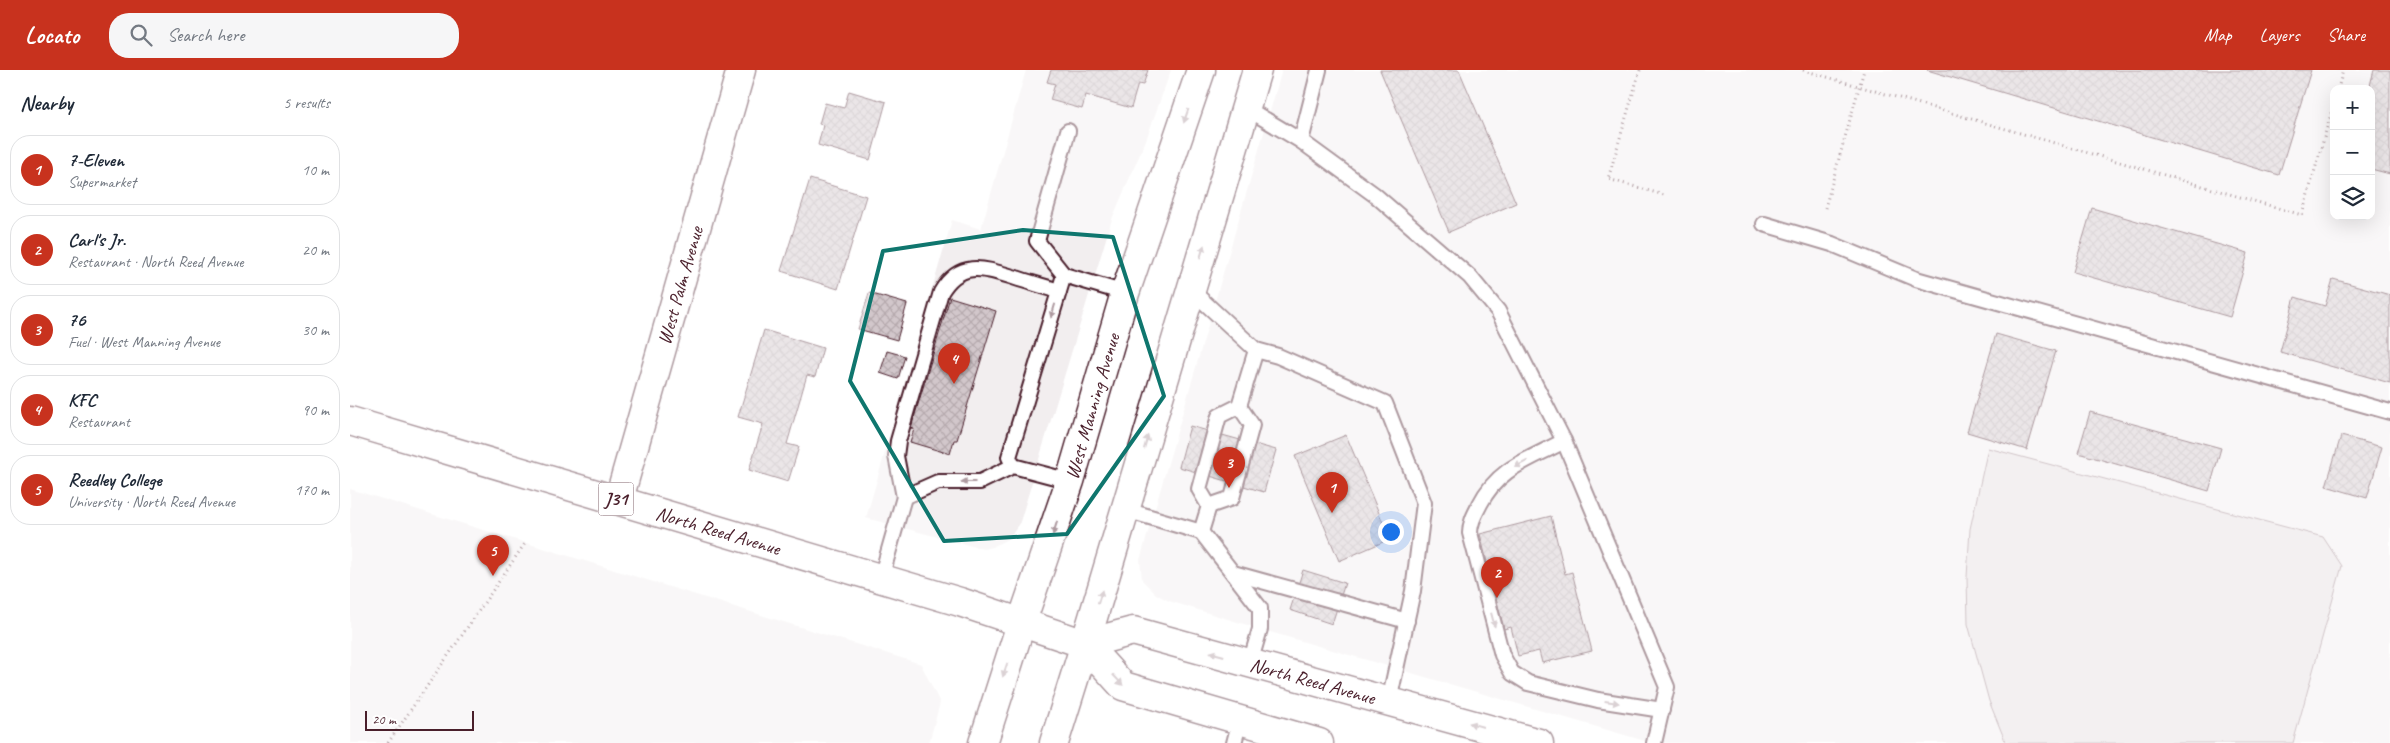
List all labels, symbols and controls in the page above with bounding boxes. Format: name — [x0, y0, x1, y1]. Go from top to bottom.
search box — [109, 13, 459, 58]
text: Locato — [25, 20, 79, 50]
icon: search — [127, 21, 155, 49]
text: Search here — [167, 23, 245, 47]
text: Map — [2204, 24, 2232, 46]
text: Layers — [2260, 24, 2299, 46]
text: Share — [2327, 24, 2365, 46]
map controls — [2330, 85, 2375, 220]
button: + — [2330, 85, 2375, 130]
text: Nearby — [20, 90, 73, 116]
text: 5 results — [283, 93, 330, 113]
one-way arrow — [1182, 109, 1190, 124]
button: − — [2330, 130, 2375, 175]
text: 7-Eleven — [68, 148, 124, 172]
text: 1 — [33, 160, 41, 180]
text: 10 m — [302, 160, 329, 180]
text: Supermarket — [68, 172, 136, 192]
button: layers — [2330, 175, 2375, 220]
street label: West Palm Avenue — [651, 222, 709, 347]
text: Carl's Jr. — [68, 228, 126, 252]
text: 2 — [33, 240, 41, 260]
text: 20 m — [302, 240, 329, 260]
one-way arrow — [1199, 245, 1207, 260]
text: Restaurant · North Reed Avenue — [68, 252, 244, 272]
one-way arrow — [1048, 304, 1056, 319]
text: 76 — [68, 308, 85, 332]
text: 3 — [33, 320, 41, 340]
text: 30 m — [302, 320, 329, 340]
street label: West Manning Avenue — [1059, 329, 1125, 482]
text: Fuel · West Manning Avenue — [68, 332, 220, 352]
pin: 4 — [938, 343, 970, 384]
text: KFC — [68, 388, 96, 412]
text: 4 — [33, 400, 41, 420]
text: 90 m — [302, 400, 329, 420]
text: Restaurant — [68, 412, 130, 432]
one-way arrow — [1143, 434, 1151, 449]
pin: 3 — [1213, 447, 1245, 488]
one-way arrow — [1514, 460, 1528, 468]
text: Reedley College — [68, 468, 162, 492]
pin: 1 — [1316, 472, 1348, 513]
one-way arrow — [959, 478, 975, 486]
text: 5 — [34, 480, 40, 500]
text: 170 m — [295, 480, 329, 500]
road number: J31 — [598, 482, 634, 516]
text: University · North Reed Avenue — [68, 492, 235, 512]
street label: North Reed Avenue — [653, 500, 785, 561]
your location — [1378, 519, 1404, 545]
one-way arrow — [1051, 521, 1059, 536]
pin: 5 — [477, 535, 509, 576]
pin: 2 — [1481, 557, 1513, 598]
one-way arrow — [1096, 590, 1104, 605]
one-way arrow — [1489, 612, 1497, 627]
one-way arrow — [1210, 650, 1225, 658]
street label: North Reed Avenue — [1247, 651, 1379, 710]
one-way arrow — [1001, 663, 1009, 678]
one-way arrow — [1112, 674, 1124, 686]
one-way arrow — [1605, 699, 1621, 707]
scale bar — [365, 708, 474, 731]
text: 20 m — [372, 711, 396, 728]
one-way arrow — [1468, 720, 1483, 728]

